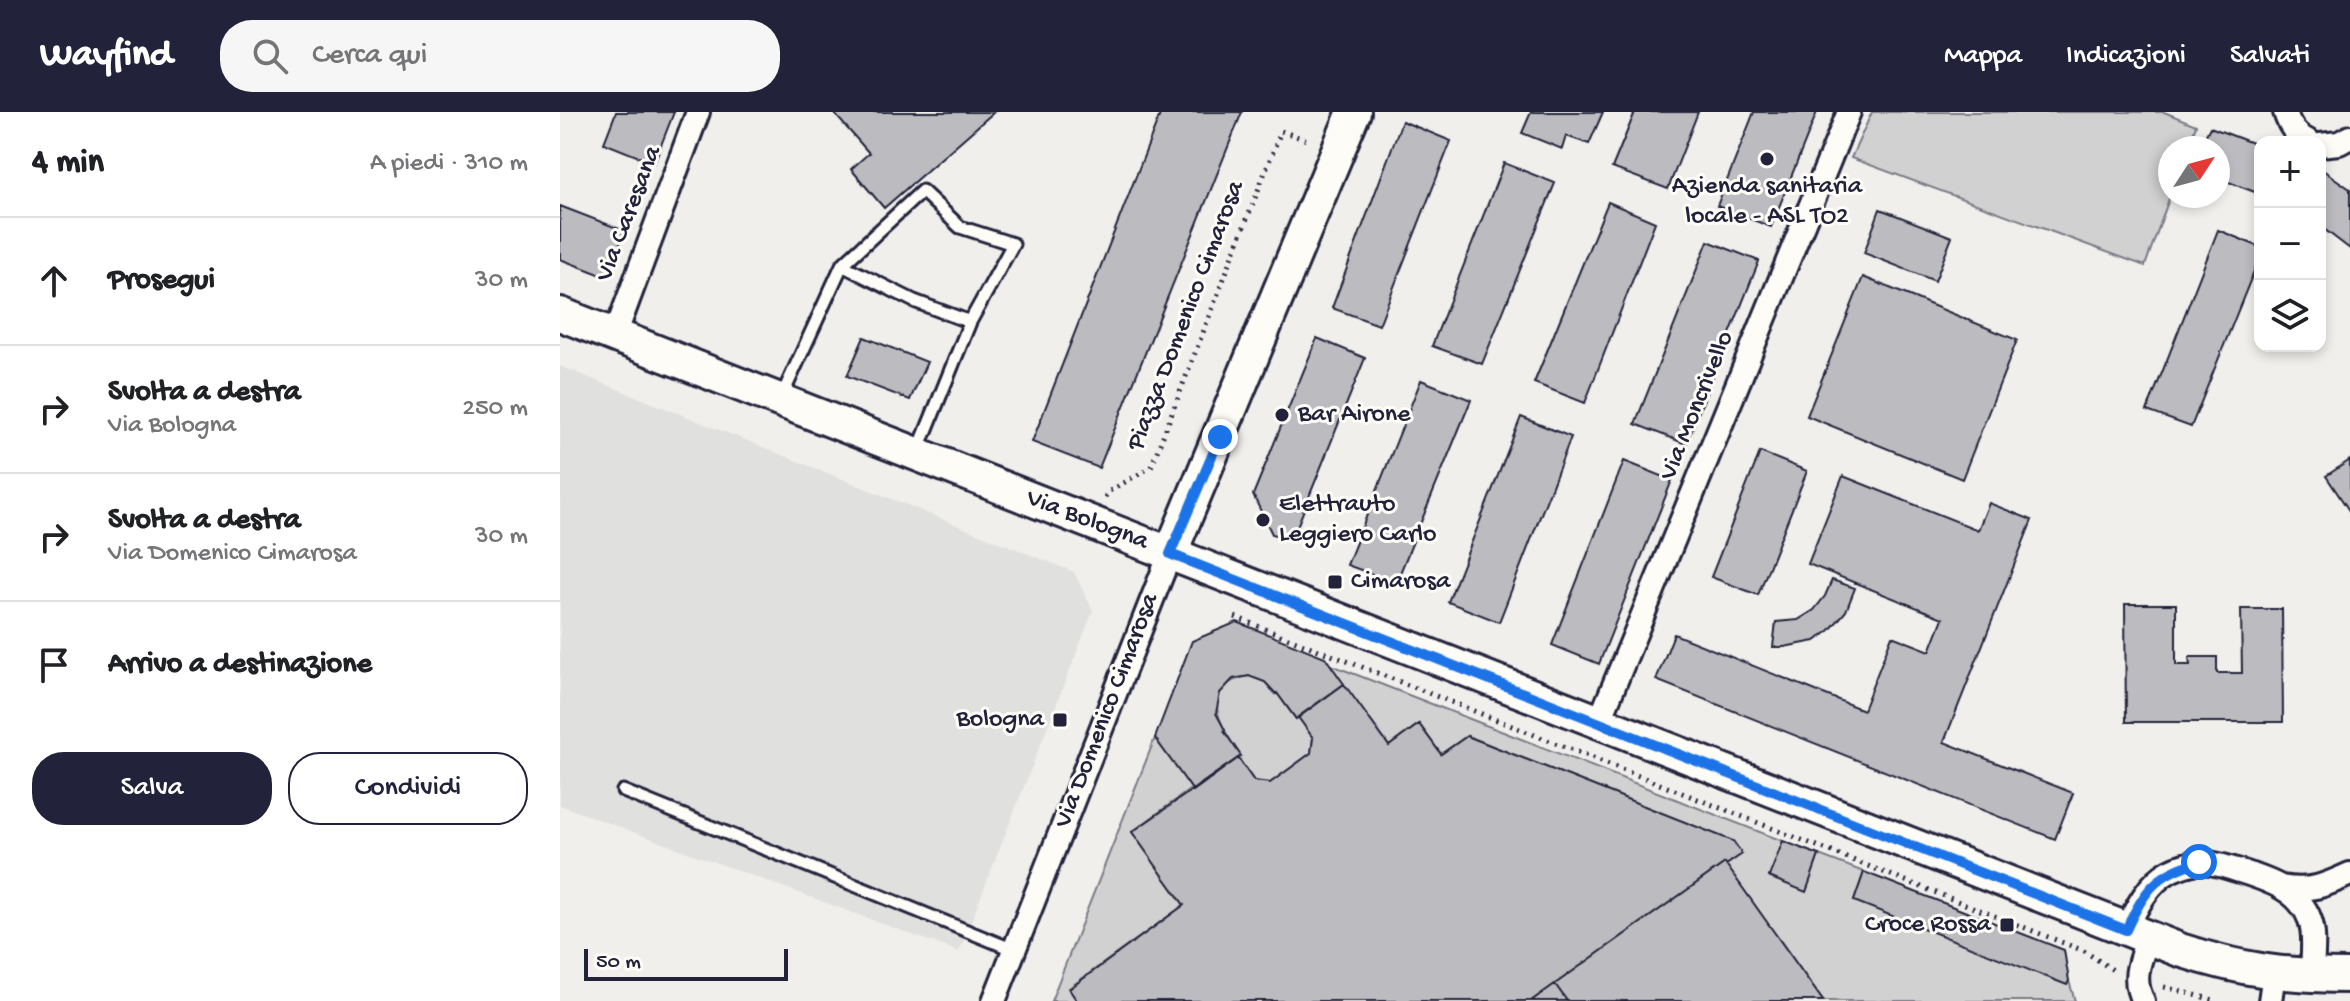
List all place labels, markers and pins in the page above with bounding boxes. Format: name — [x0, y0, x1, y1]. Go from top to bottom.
marker: Azienda sanitaria locale - ASL TO2 — [1758, 150, 1776, 168]
place label: Azienda sanitaria locale - ASL TO2 — [1672, 172, 1864, 233]
place label: Bar Airone — [1297, 400, 1411, 431]
marker: Bar Airone — [1273, 406, 1291, 424]
place label: Elettrauto Leggiero Carlo — [1279, 490, 1436, 551]
marker: Elettrauto Leggiero Carlo — [1254, 511, 1272, 529]
place label: Cimarosa — [1351, 567, 1452, 598]
marker: Cimarosa — [1326, 573, 1344, 591]
place label: Bologna — [955, 705, 1046, 736]
marker: Bologna — [1051, 711, 1069, 729]
place label: Croce Rossa — [1865, 910, 1993, 941]
marker: Croce Rossa — [1998, 916, 2016, 934]

